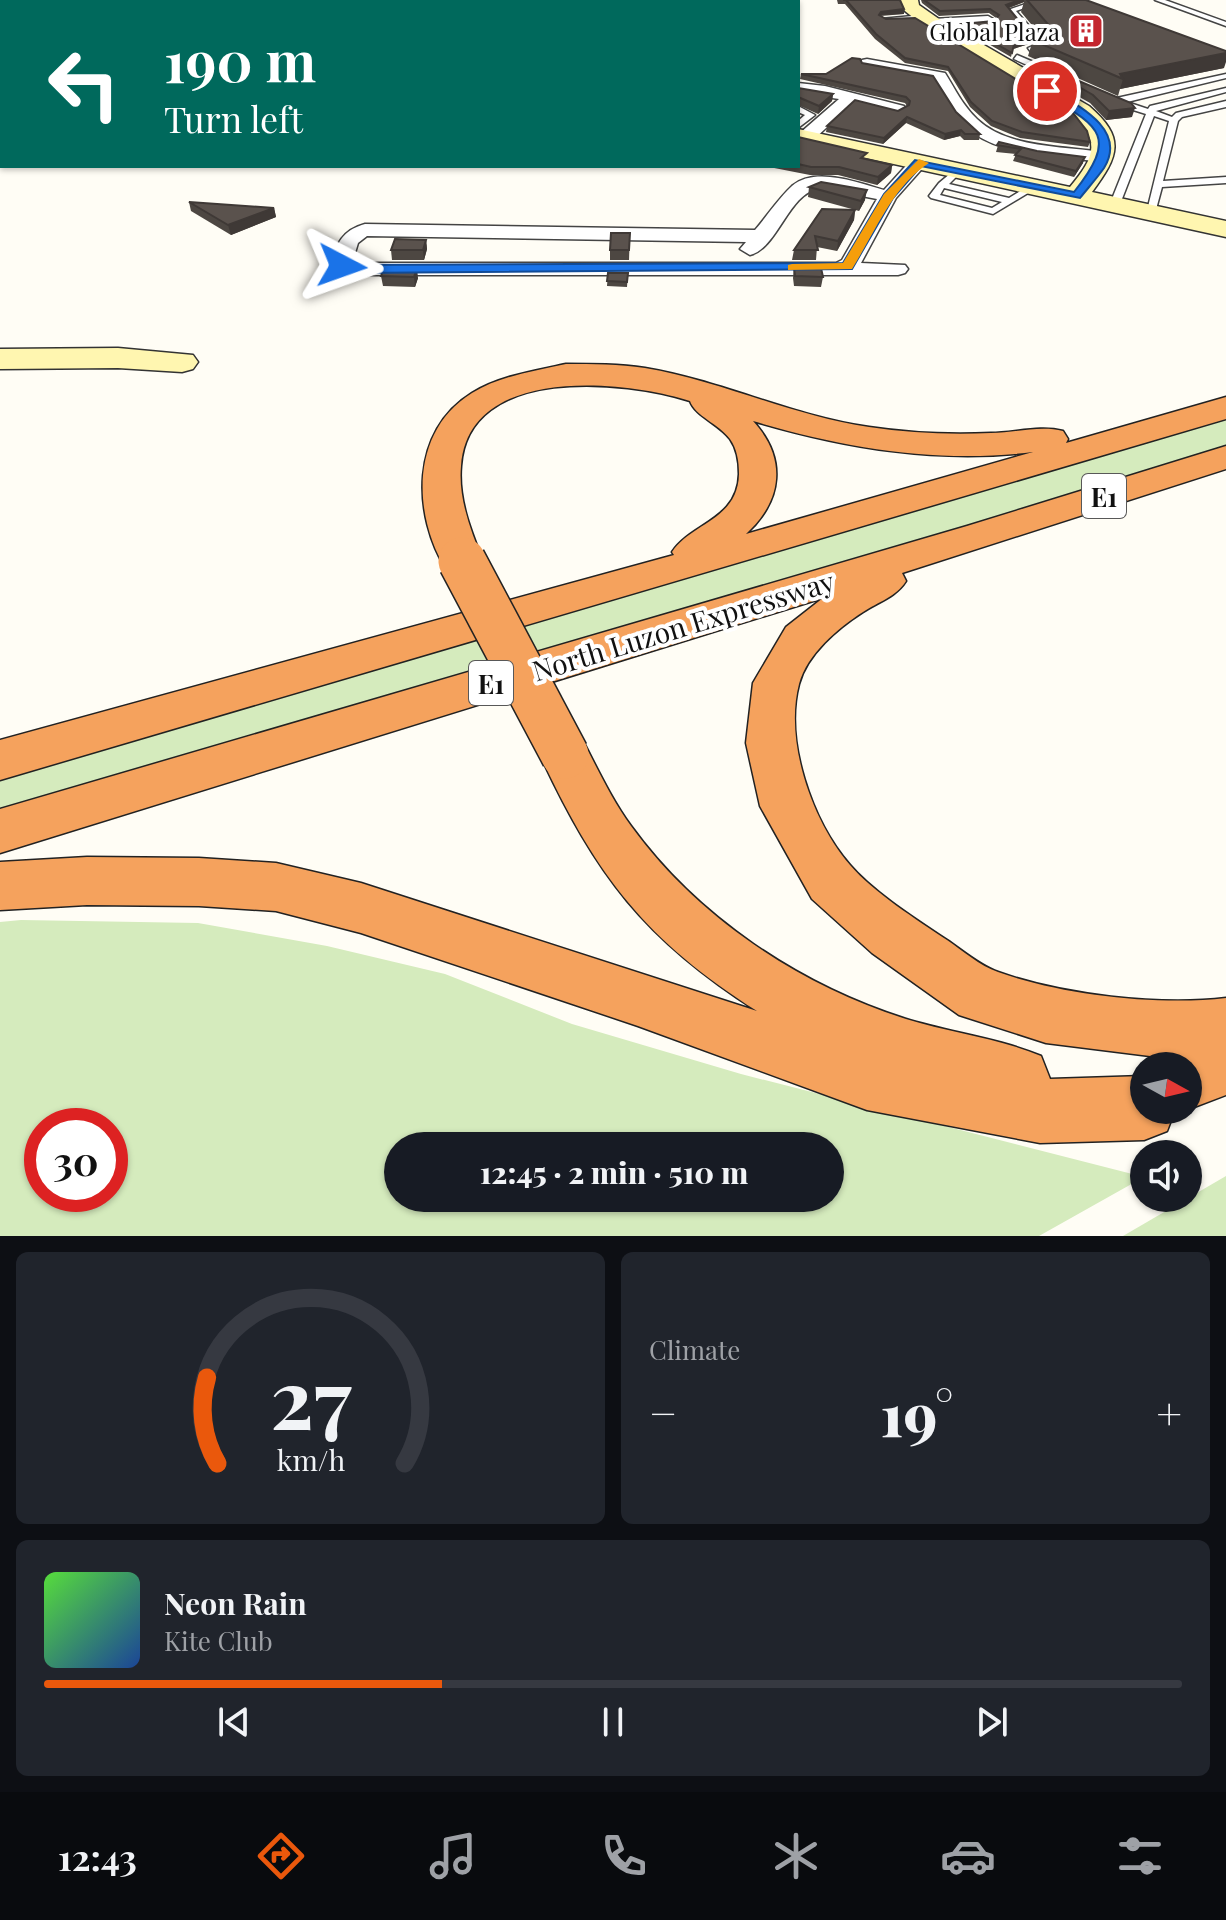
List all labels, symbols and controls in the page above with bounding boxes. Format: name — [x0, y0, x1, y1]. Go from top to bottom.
building icon: Global Plaza — [1067, 12, 1105, 50]
place label: Global Plaza — [929, 15, 1060, 47]
text: 190 m — [164, 22, 316, 97]
icon: left — [32, 32, 136, 136]
pin — [1013, 57, 1081, 125]
icon: arrive — [1025, 69, 1069, 113]
text: Turn left — [164, 94, 303, 142]
position arrow — [300, 224, 384, 308]
road number: E1 — [1082, 474, 1126, 518]
street label: North Luzon Expressway — [528, 561, 838, 689]
road number: E1 — [469, 661, 513, 705]
north arrow — [1130, 1052, 1202, 1124]
map controls — [1130, 1052, 1202, 1212]
speed limit sign: 30 — [24, 1108, 128, 1212]
button: sound — [1130, 1140, 1202, 1212]
text: 12:45 · 2 min · 510 m — [480, 1152, 748, 1192]
text: Climate — [649, 1332, 740, 1367]
text: 27 — [270, 1340, 351, 1451]
text: 19° — [880, 1372, 953, 1452]
text: − — [649, 1382, 677, 1441]
text: + — [1156, 1382, 1182, 1441]
text: km/h — [276, 1440, 345, 1478]
text: Neon Rain — [164, 1583, 307, 1623]
text: Kite Club — [164, 1623, 273, 1658]
icon: previous — [212, 1700, 256, 1744]
icon: pause — [591, 1700, 635, 1744]
icon: next — [970, 1700, 1014, 1744]
icon: directions — [253, 1828, 309, 1884]
icon: music — [425, 1828, 481, 1884]
icon: phone — [596, 1828, 652, 1884]
icon: climate — [768, 1828, 824, 1884]
icon: car — [940, 1828, 996, 1884]
icon: filters — [1112, 1828, 1168, 1884]
text: 12:43 — [58, 1832, 137, 1880]

